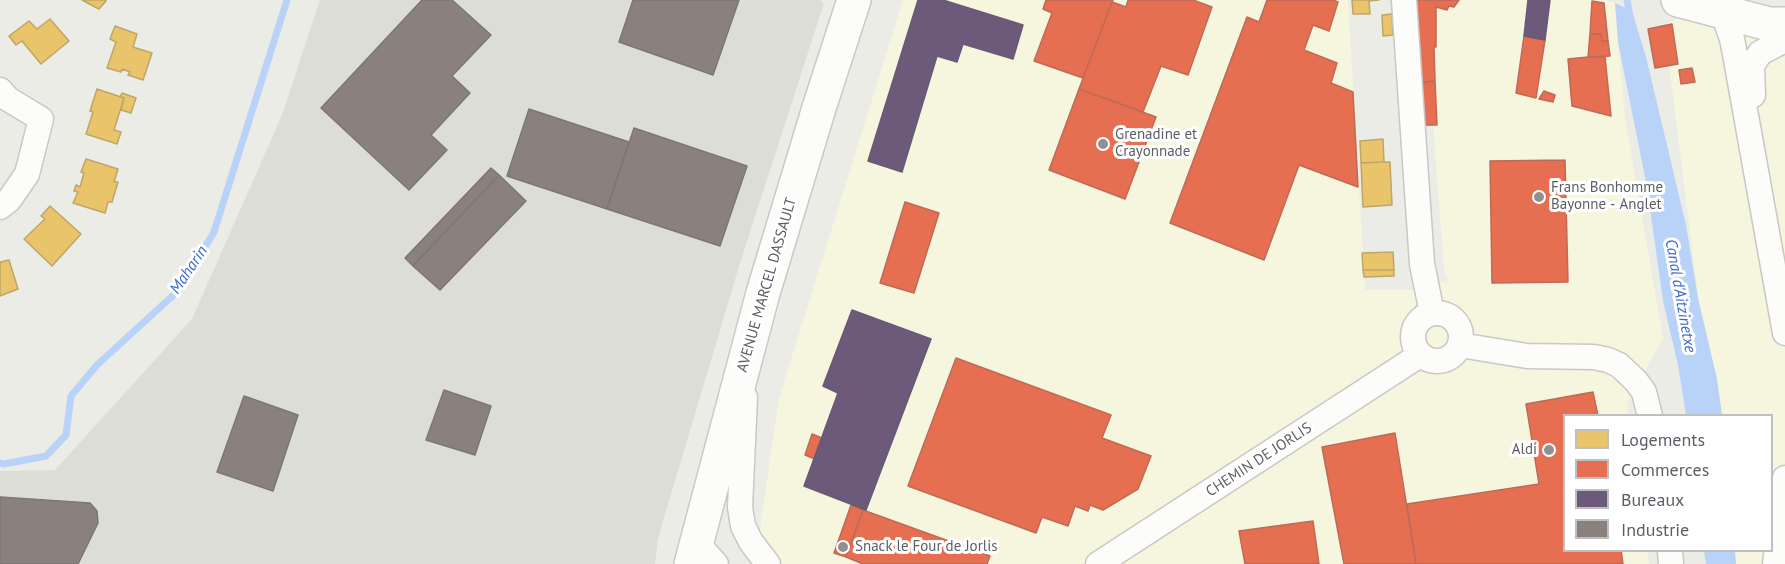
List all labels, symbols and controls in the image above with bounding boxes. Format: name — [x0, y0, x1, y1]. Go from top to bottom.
place label: Grenadine et Crayonnade — [1115, 126, 1197, 161]
marker: Grenadine et Crayonnade — [1096, 137, 1110, 151]
place label: Frans Bonhomme Bayonne - Anglet — [1551, 179, 1663, 214]
marker: Frans Bonhomme Bayonne - Anglet — [1532, 190, 1546, 204]
street label: AVENUE MARCEL DASSAULT — [733, 196, 801, 374]
water label: Canal d'Aitzinetxe — [1661, 238, 1699, 354]
water label: Maharin — [166, 242, 212, 298]
legend — [1563, 414, 1773, 552]
street label: CHEMIN DE JORLIS — [1203, 419, 1315, 501]
text: Logements — [1621, 428, 1705, 451]
place label: Aldi — [1512, 441, 1537, 459]
marker: Aldi — [1542, 443, 1556, 457]
text: Commerces — [1621, 458, 1709, 481]
text: Bureaux — [1621, 488, 1684, 511]
text: Industrie — [1621, 518, 1689, 541]
place label: Snack le Four de Jorlis — [855, 538, 997, 556]
marker: Snack le Four de Jorlis — [836, 540, 850, 554]

